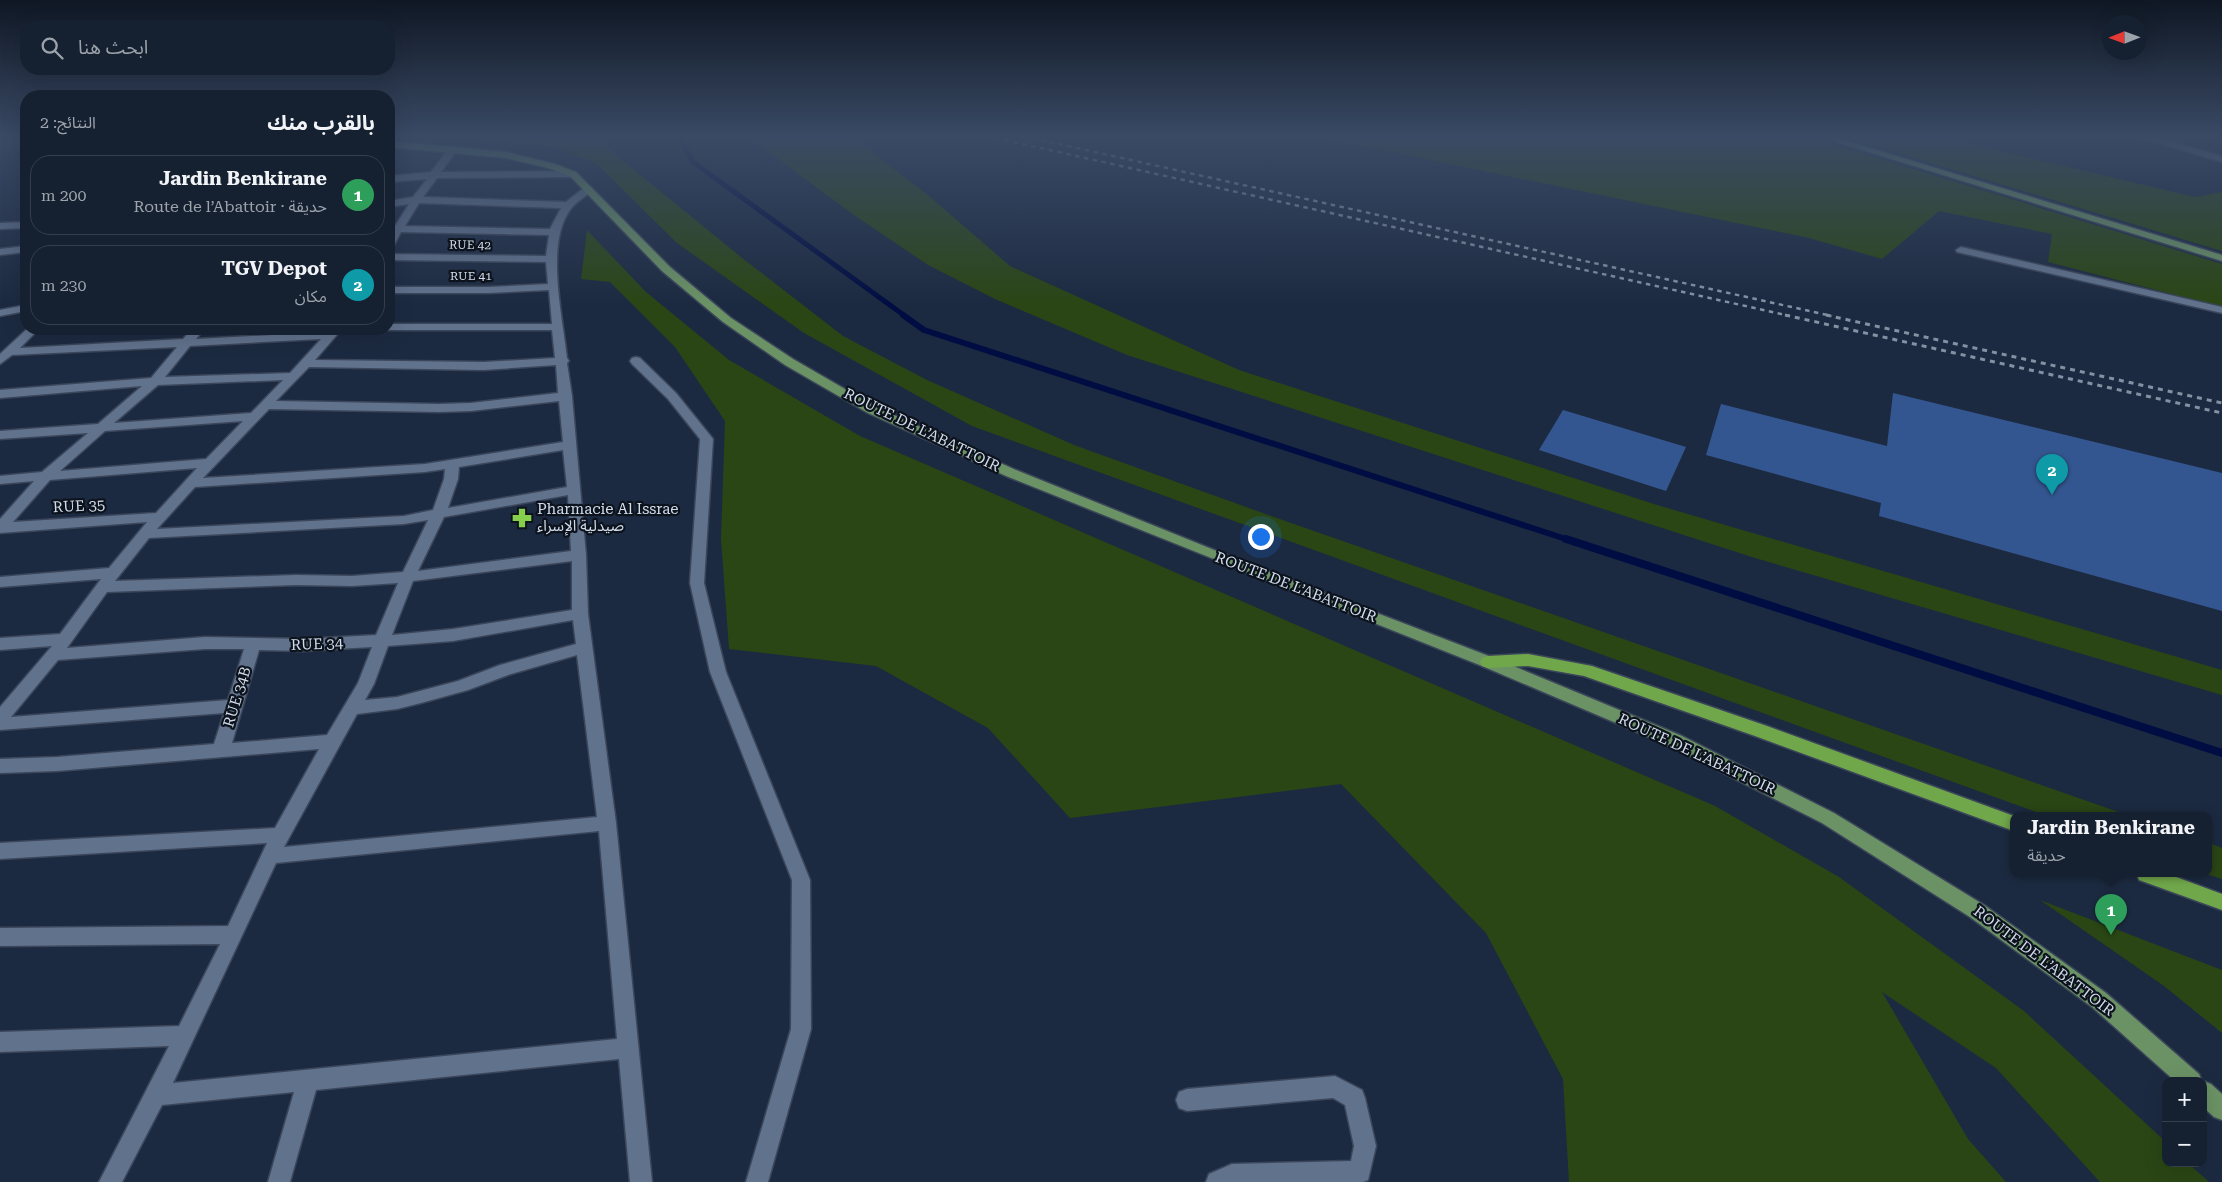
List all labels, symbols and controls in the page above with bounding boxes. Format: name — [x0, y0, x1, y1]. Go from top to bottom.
north arrow — [2102, 15, 2147, 60]
search box — [20, 20, 395, 75]
icon: search — [38, 34, 66, 62]
text: ابحث هنا — [78, 36, 148, 59]
text: بالقرب منك — [267, 111, 375, 135]
text: النتائج: 2 — [40, 113, 96, 132]
text: Jardin Benkirane — [159, 167, 327, 190]
text: 200 m — [41, 186, 87, 205]
text: 1 — [354, 186, 362, 205]
text: حديقة · Route de l’Abattoir — [133, 197, 327, 216]
street label: RUE 42 — [449, 238, 491, 252]
text: TGV Depot — [221, 257, 327, 280]
street label: RUE 41 — [450, 269, 492, 283]
text: 230 m — [41, 276, 87, 295]
text: 2 — [354, 276, 362, 295]
text: مكان — [295, 287, 327, 306]
street label: ROUTE DE L’ABATTOIR — [841, 384, 1004, 476]
pin: 2 — [2036, 454, 2068, 495]
street label: RUE 35 — [52, 496, 106, 516]
place label: Pharmacie Al Issrae صيدلية الإسراء — [537, 500, 679, 536]
pharmacy icon: Pharmacie Al Issrae صيدلية الإسراء — [511, 507, 533, 529]
your location — [1248, 524, 1274, 550]
street label: ROUTE DE L’ABATTOIR — [1213, 548, 1380, 626]
street label: RUE 34 — [290, 634, 344, 654]
street label: RUE 34B — [219, 664, 255, 730]
street label: ROUTE DE L’ABATTOIR — [1615, 710, 1779, 799]
popup — [2010, 812, 2212, 877]
text: Jardin Benkirane — [2027, 816, 2195, 839]
text: حديقة — [2027, 846, 2066, 865]
pin: 1 — [2095, 894, 2127, 935]
street label: ROUTE DE L’ABATTOIR — [1970, 902, 2118, 1020]
map controls — [2162, 1077, 2207, 1167]
button: + — [2162, 1077, 2207, 1122]
button: − — [2162, 1122, 2207, 1167]

